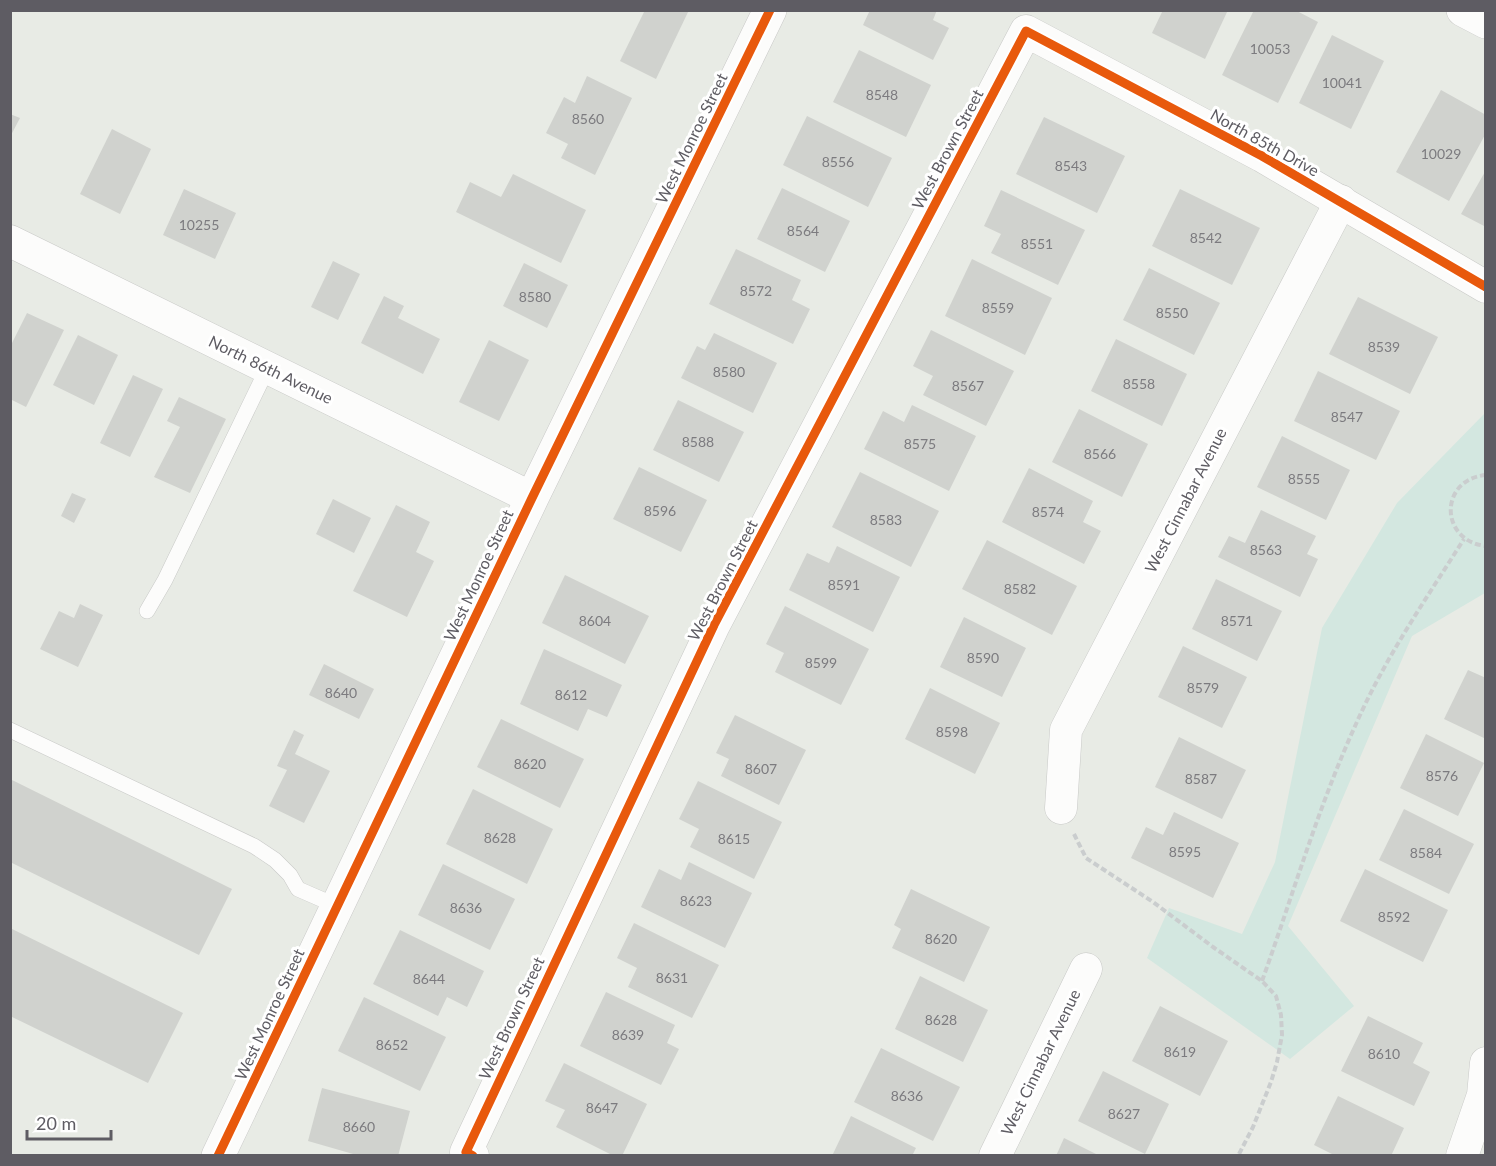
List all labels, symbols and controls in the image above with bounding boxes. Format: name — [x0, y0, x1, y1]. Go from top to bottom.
house number: 10053 — [1250, 40, 1290, 57]
street label: West Monroe Street — [651, 69, 731, 206]
house number: 10041 — [1322, 74, 1362, 91]
house number: 8548 — [866, 86, 898, 103]
street label: West Brown Street — [907, 86, 987, 212]
street label: North 85th Drive — [1207, 104, 1323, 180]
house number: 8560 — [572, 110, 604, 127]
house number: 10029 — [1421, 145, 1461, 162]
house number: 8556 — [822, 153, 854, 170]
house number: 8543 — [1055, 157, 1087, 174]
house number: 10255 — [179, 216, 219, 233]
house number: 8564 — [787, 222, 819, 239]
house number: 8542 — [1190, 229, 1222, 246]
house number: 8551 — [1021, 235, 1053, 252]
house number: 8572 — [740, 282, 772, 299]
house number: 8580 — [519, 288, 551, 305]
house number: 8559 — [982, 299, 1014, 316]
house number: 8550 — [1156, 304, 1188, 321]
street label: North 86th Avenue — [206, 331, 336, 407]
house number: 8539 — [1368, 338, 1400, 355]
house number: 8580 — [713, 363, 745, 380]
house number: 8558 — [1123, 375, 1155, 392]
house number: 8567 — [952, 377, 984, 394]
house number: 8547 — [1331, 408, 1363, 425]
street label: West Cinnabar Avenue — [1140, 424, 1230, 576]
house number: 8588 — [682, 433, 714, 450]
house number: 8575 — [904, 435, 936, 452]
house number: 8566 — [1084, 445, 1116, 462]
house number: 8555 — [1288, 470, 1320, 487]
house number: 8596 — [644, 502, 676, 519]
house number: 8574 — [1032, 503, 1064, 520]
street label: West Monroe Street — [439, 506, 517, 644]
house number: 8583 — [870, 511, 902, 528]
street label: West Brown Street — [683, 516, 761, 644]
house number: 8563 — [1250, 541, 1282, 558]
house number: 8591 — [828, 576, 860, 593]
house number: 8582 — [1004, 580, 1036, 597]
house number: 8604 — [579, 612, 611, 629]
house number: 8571 — [1221, 612, 1253, 629]
house number: 8590 — [967, 649, 999, 666]
house number: 8599 — [805, 654, 837, 671]
house number: 8579 — [1187, 679, 1219, 696]
house number: 8640 — [325, 684, 357, 701]
house number: 8612 — [555, 686, 587, 703]
house number: 8598 — [936, 723, 968, 740]
house number: 8620 — [514, 755, 546, 772]
house number: 8607 — [745, 760, 777, 777]
house number: 8576 — [1426, 767, 1458, 784]
house number: 8587 — [1185, 770, 1217, 787]
house number: 8628 — [484, 829, 516, 846]
house number: 8615 — [718, 830, 750, 847]
house number: 8595 — [1169, 843, 1201, 860]
house number: 8584 — [1410, 844, 1442, 861]
house number: 8623 — [680, 892, 712, 909]
house number: 8636 — [450, 899, 482, 916]
house number: 8592 — [1378, 908, 1410, 925]
house number: 8620 — [925, 930, 957, 947]
street label: West Monroe Street — [230, 945, 308, 1083]
street label: West Brown Street — [474, 953, 548, 1082]
house number: 8631 — [656, 969, 688, 986]
house number: 8644 — [413, 970, 445, 987]
street label: West Cinnabar Avenue — [996, 986, 1084, 1138]
house number: 8628 — [925, 1011, 957, 1028]
house number: 8639 — [612, 1026, 644, 1043]
house number: 8652 — [376, 1036, 408, 1053]
house number: 8619 — [1164, 1043, 1196, 1060]
house number: 8610 — [1368, 1045, 1400, 1062]
house number: 8636 — [891, 1087, 923, 1104]
house number: 8647 — [586, 1099, 618, 1116]
scale bar — [27, 1103, 111, 1141]
house number: 8627 — [1108, 1105, 1140, 1122]
text: 20 m — [36, 1112, 76, 1134]
house number: 8660 — [343, 1118, 375, 1135]

